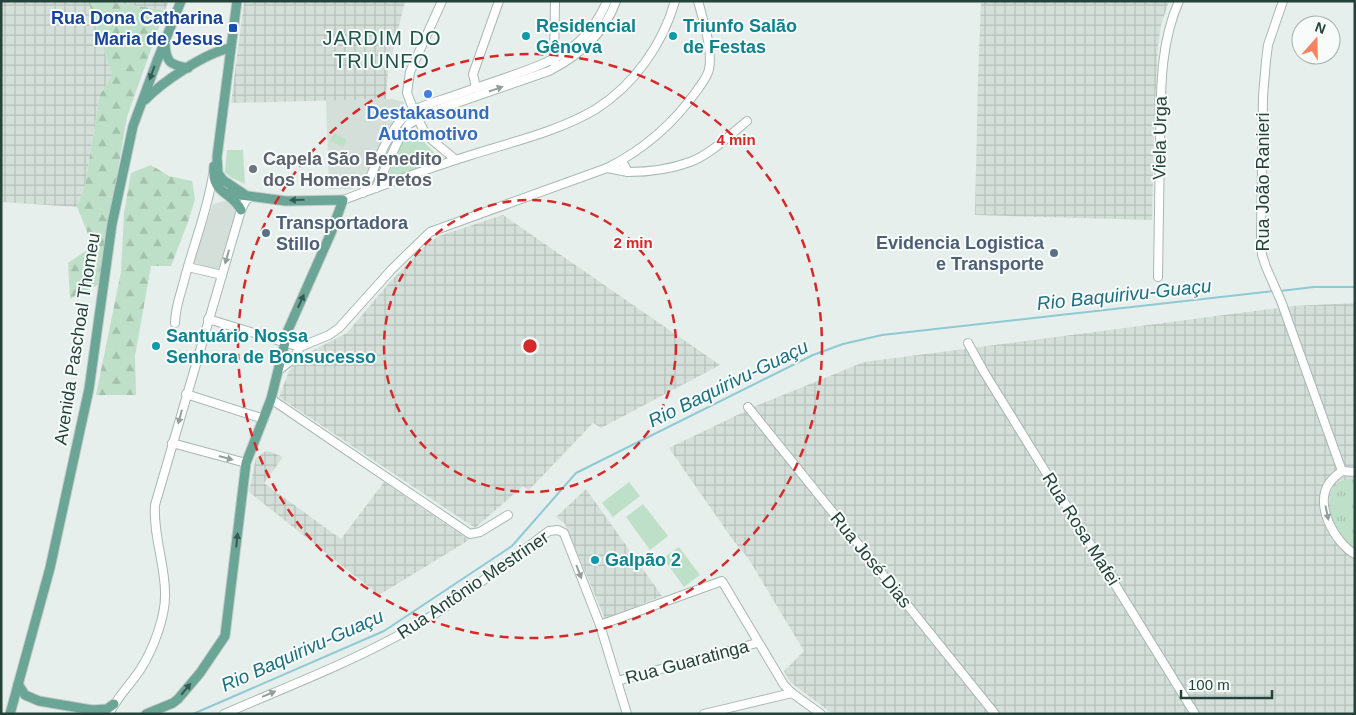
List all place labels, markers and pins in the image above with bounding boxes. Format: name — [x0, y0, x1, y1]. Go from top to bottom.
place label: Rua Dona Catharina Maria de Jesus — [51, 8, 224, 49]
place label: Residencial Gênova — [536, 16, 636, 57]
place label: Triunfo Salão de Festas — [683, 16, 797, 57]
marker: Rua Dona Catharina Maria de Jesus — [227, 22, 239, 34]
marker: Residencial Gênova — [520, 30, 532, 42]
marker: Triunfo Salão de Festas — [667, 30, 679, 42]
marker: Destakasound Automotivo — [422, 88, 434, 100]
place label: Destakasound Automotivo — [366, 103, 490, 144]
place label: Capela São Benedito dos Homens Pretos — [263, 149, 442, 190]
marker: Capela São Benedito dos Homens Pretos — [247, 163, 259, 175]
place label: Transportadora Stillo — [276, 213, 409, 254]
marker: Transportadora Stillo — [260, 227, 272, 239]
place label: Evidencia Logistica e Transporte — [876, 233, 1045, 274]
marker: Evidencia Logistica e Transporte — [1048, 247, 1060, 259]
place label: Santuário Nossa Senhora de Bonsucesso — [166, 326, 376, 367]
centre of rings — [521, 337, 539, 355]
marker: Santuário Nossa Senhora de Bonsucesso — [150, 340, 162, 352]
place label: Galpão 2 — [605, 550, 681, 570]
marker: Galpão 2 — [589, 554, 601, 566]

